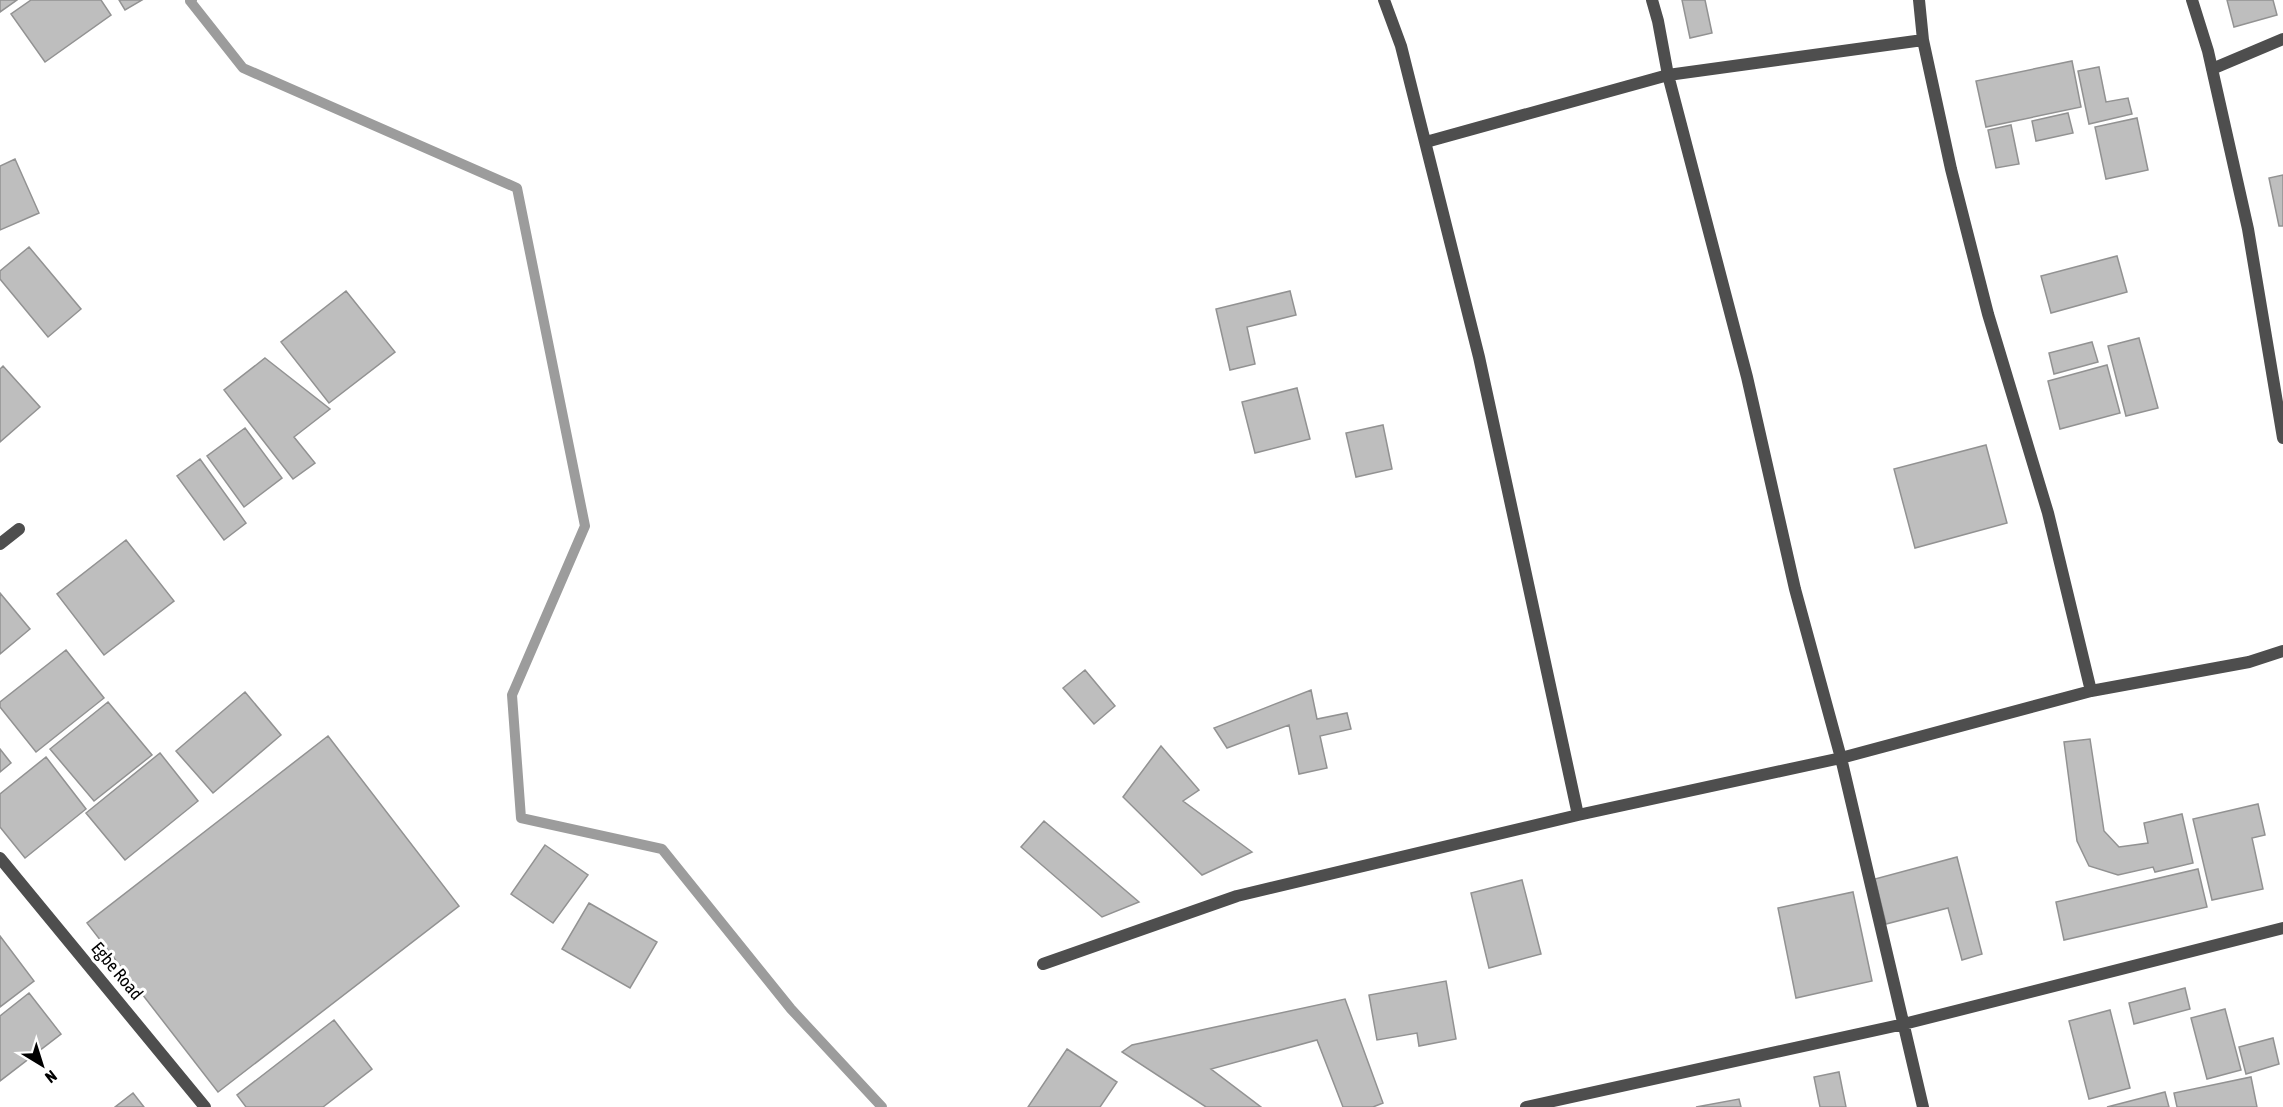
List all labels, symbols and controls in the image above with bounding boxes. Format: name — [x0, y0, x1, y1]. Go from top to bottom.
street label: Egbe Road — [87, 938, 148, 1004]
north arrow — [12, 1035, 72, 1095]
text: N — [42, 1067, 61, 1087]

